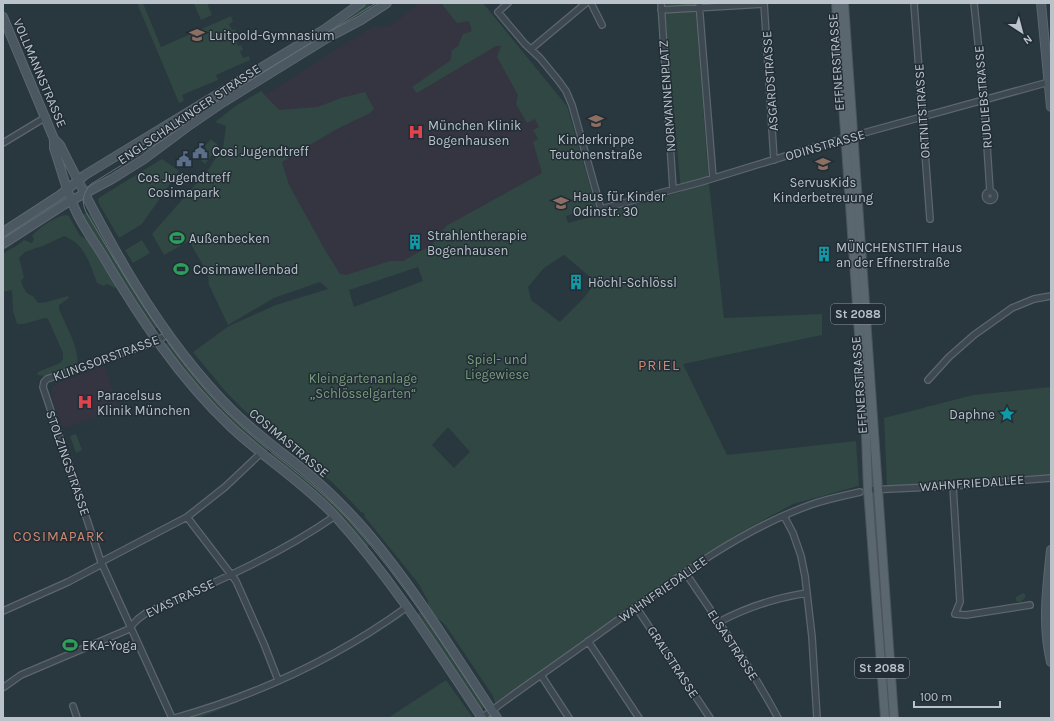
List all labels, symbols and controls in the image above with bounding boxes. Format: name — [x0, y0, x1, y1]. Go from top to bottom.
north arrow — [1002, 12, 1042, 52]
street label: EFFNERSTRASSE — [825, 13, 847, 111]
street label: VOLLMANNSTRASSE — [10, 16, 70, 130]
school or university icon: Luitpold-Gymnasium — [188, 26, 206, 44]
place label: Luitpold-Gymnasium — [209, 28, 335, 43]
street label: ASGARDSTRASSE — [759, 30, 781, 132]
text: N — [1021, 32, 1035, 47]
street label: NORMANNENPLATZ — [656, 40, 678, 152]
street label: RUDLIEBSTRASSE — [971, 45, 995, 149]
street label: ENGLSCHALKINGER STRASSE — [115, 61, 263, 167]
street label: ORTNITSTRASSE — [911, 63, 933, 159]
school or university icon: Kinderkrippe Teutonenstraße — [587, 112, 605, 130]
place label: München Klinik Bogenhausen — [428, 118, 521, 148]
hospital icon: München Klinik Bogenhausen — [407, 123, 425, 141]
street label: ODINSTRASSE — [783, 126, 867, 164]
place label: Kinderkrippe Teutonenstraße — [550, 132, 643, 162]
public building icon: Cosi Jugendtreff — [191, 142, 209, 160]
place label: Cosi Jugendtreff — [212, 144, 309, 159]
public building icon: Cos Jugendtreff Cosimapark — [175, 150, 193, 168]
school or university icon: ServusKids Kinderbetreuung — [814, 155, 832, 173]
place label: Cos Jugendtreff Cosimapark — [138, 170, 231, 200]
place label: ServusKids Kinderbetreuung — [773, 175, 874, 205]
place label: Haus für Kinder Odinstr. 30 — [573, 189, 666, 219]
school or university icon: Haus für Kinder Odinstr. 30 — [552, 194, 570, 212]
place label: Strahlentherapie Bogenhausen — [427, 228, 527, 258]
sports icon: Außenbecken — [168, 229, 186, 247]
place label: Außenbecken — [189, 231, 270, 246]
building icon: Strahlentherapie Bogenhausen — [406, 233, 424, 251]
place label: MÜNCHENSTIFT Haus an der Effnerstraße — [836, 239, 962, 270]
building icon: MÜNCHENSTIFT Haus an der Effnerstraße — [815, 245, 833, 263]
sports icon: Cosimawellenbad — [172, 260, 190, 278]
place label: Cosimawellenbad — [193, 262, 299, 277]
building icon: Höchl-Schlössl — [567, 273, 585, 291]
place label: Höchl-Schlössl — [588, 275, 677, 290]
road number: St 2088 — [831, 304, 885, 324]
street label: KLINGSORSTRASSE — [51, 332, 161, 384]
street label: EFFNERSTRASSE — [848, 336, 870, 434]
park label: Spiel- und Liegewiese — [465, 352, 529, 382]
district label: PRIEL — [638, 356, 680, 374]
park label: Kleingartenanlage „Schlösselgarten“ — [309, 371, 417, 401]
place label: Paracelsus Klinik München — [97, 388, 190, 418]
hospital icon: Paracelsus Klinik München — [76, 393, 94, 411]
street label: COSIMASTRASSE — [246, 405, 332, 481]
place icon: Daphne — [998, 405, 1016, 423]
place label: Daphne — [949, 407, 995, 422]
street label: STOLZINGSTRASSE — [43, 408, 93, 518]
street label: WAHNFRIEDALLEE — [919, 472, 1025, 494]
district label: COSIMAPARK — [13, 528, 105, 545]
street label: WAHNFRIEDALLEE — [616, 553, 710, 625]
street label: EVASTRASSE — [143, 575, 217, 621]
street label: ELSASTRASSE — [705, 607, 761, 683]
street label: GRALSTRASSE — [644, 623, 702, 701]
sports icon: EKA-Yoga — [61, 636, 79, 654]
place label: EKA-Yoga — [82, 638, 137, 653]
road number: St 2088 — [855, 658, 909, 678]
scale bar — [914, 683, 1000, 709]
text: 100 m — [920, 690, 952, 704]

